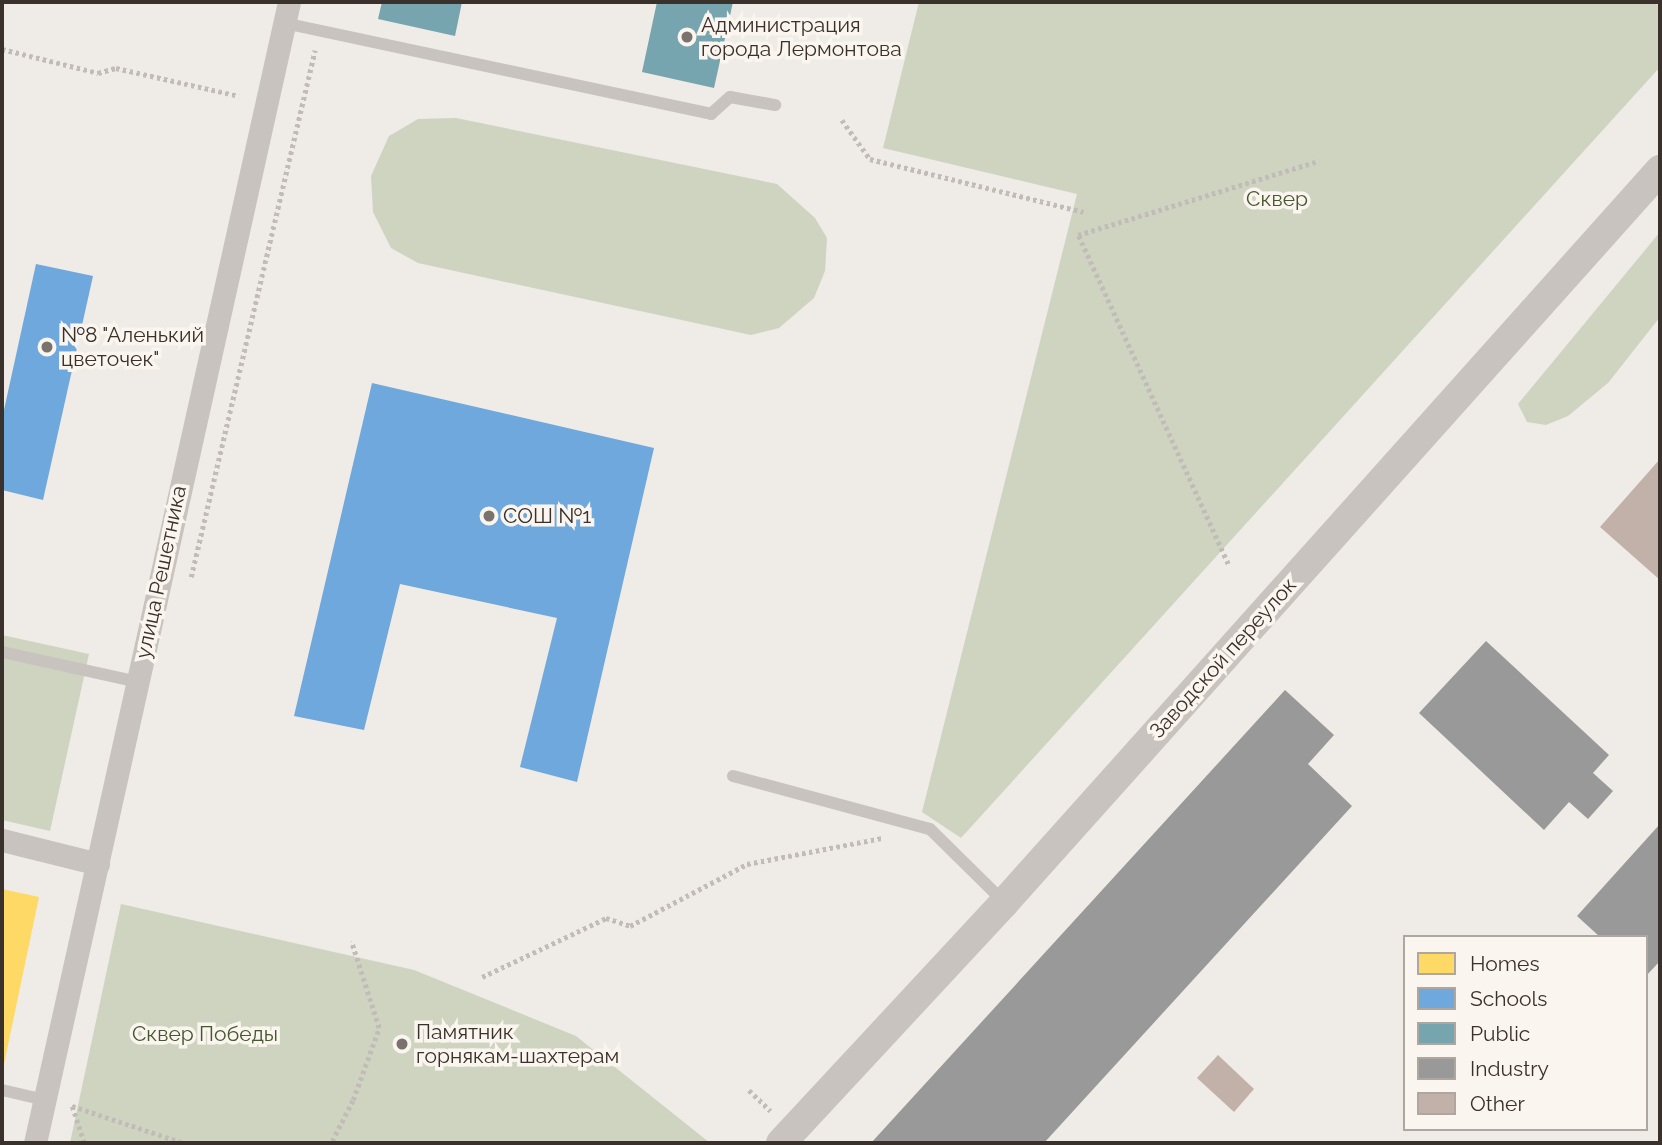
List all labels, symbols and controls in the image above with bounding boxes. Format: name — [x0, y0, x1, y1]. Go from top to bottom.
place label: Администрация города Лермонтова — [701, 12, 902, 62]
marker: Администрация города Лермонтова — [679, 29, 695, 45]
park label: Сквер — [1246, 186, 1308, 212]
place label: №8 "Аленький цветочек" — [61, 322, 204, 372]
marker: №8 "Аленький цветочек" — [39, 339, 55, 355]
street label: улица Решетника — [130, 483, 192, 661]
place label: СОШ №1 — [503, 503, 591, 529]
marker: СОШ №1 — [481, 508, 497, 524]
street label: Заводской переулок — [1144, 573, 1302, 743]
legend — [1403, 935, 1648, 1131]
text: Homes — [1470, 951, 1540, 976]
text: Schools — [1470, 986, 1547, 1011]
place label: Памятник горнякам-шахтерам — [416, 1019, 619, 1069]
park label: Сквер Победы — [132, 1021, 278, 1047]
text: Public — [1470, 1021, 1530, 1046]
marker: Памятник горнякам-шахтерам — [394, 1036, 410, 1052]
text: Industry — [1470, 1056, 1549, 1081]
text: Other — [1470, 1091, 1525, 1116]

